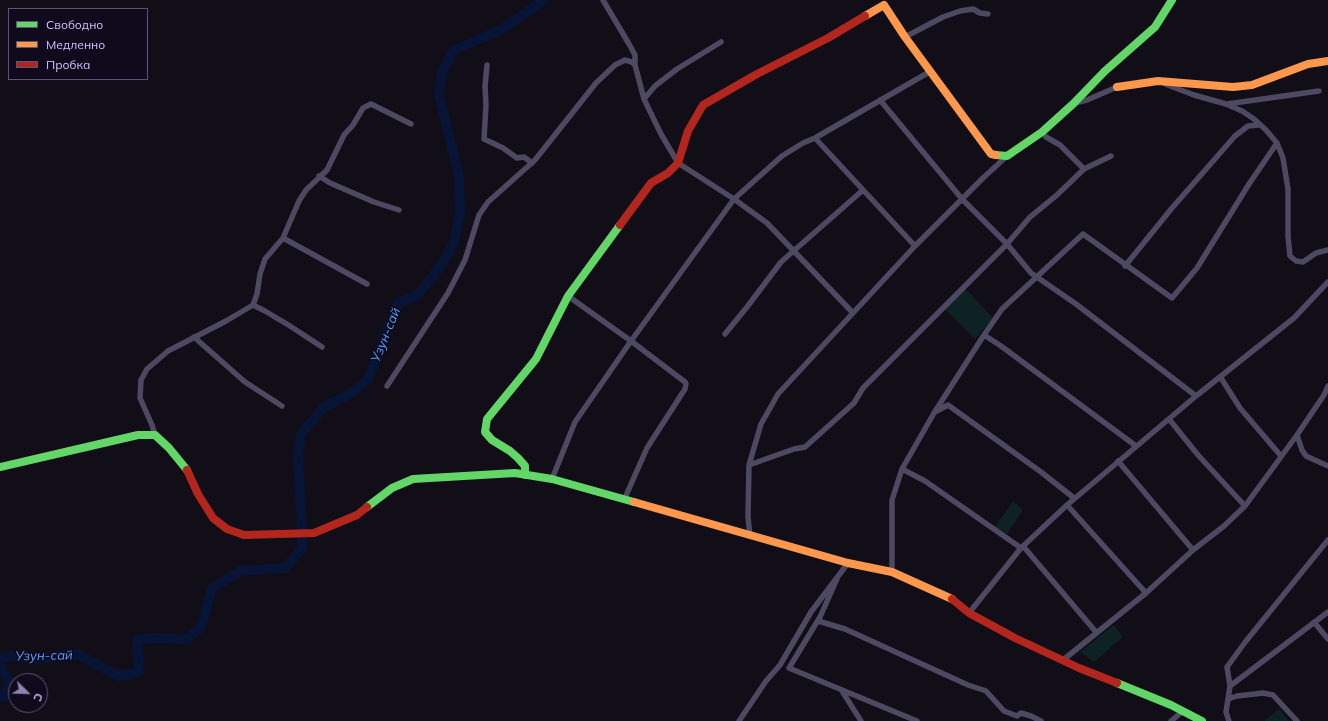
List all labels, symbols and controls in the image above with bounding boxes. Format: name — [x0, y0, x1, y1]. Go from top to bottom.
legend — [8, 8, 148, 80]
text: Свободно — [46, 17, 103, 32]
text: Медленно — [46, 37, 105, 52]
text: Пробка — [46, 57, 90, 72]
water label: Узун-сай — [368, 305, 404, 365]
water label: Узун-сай — [15, 648, 73, 664]
north arrow — [8, 673, 48, 713]
text: С — [30, 691, 46, 703]

